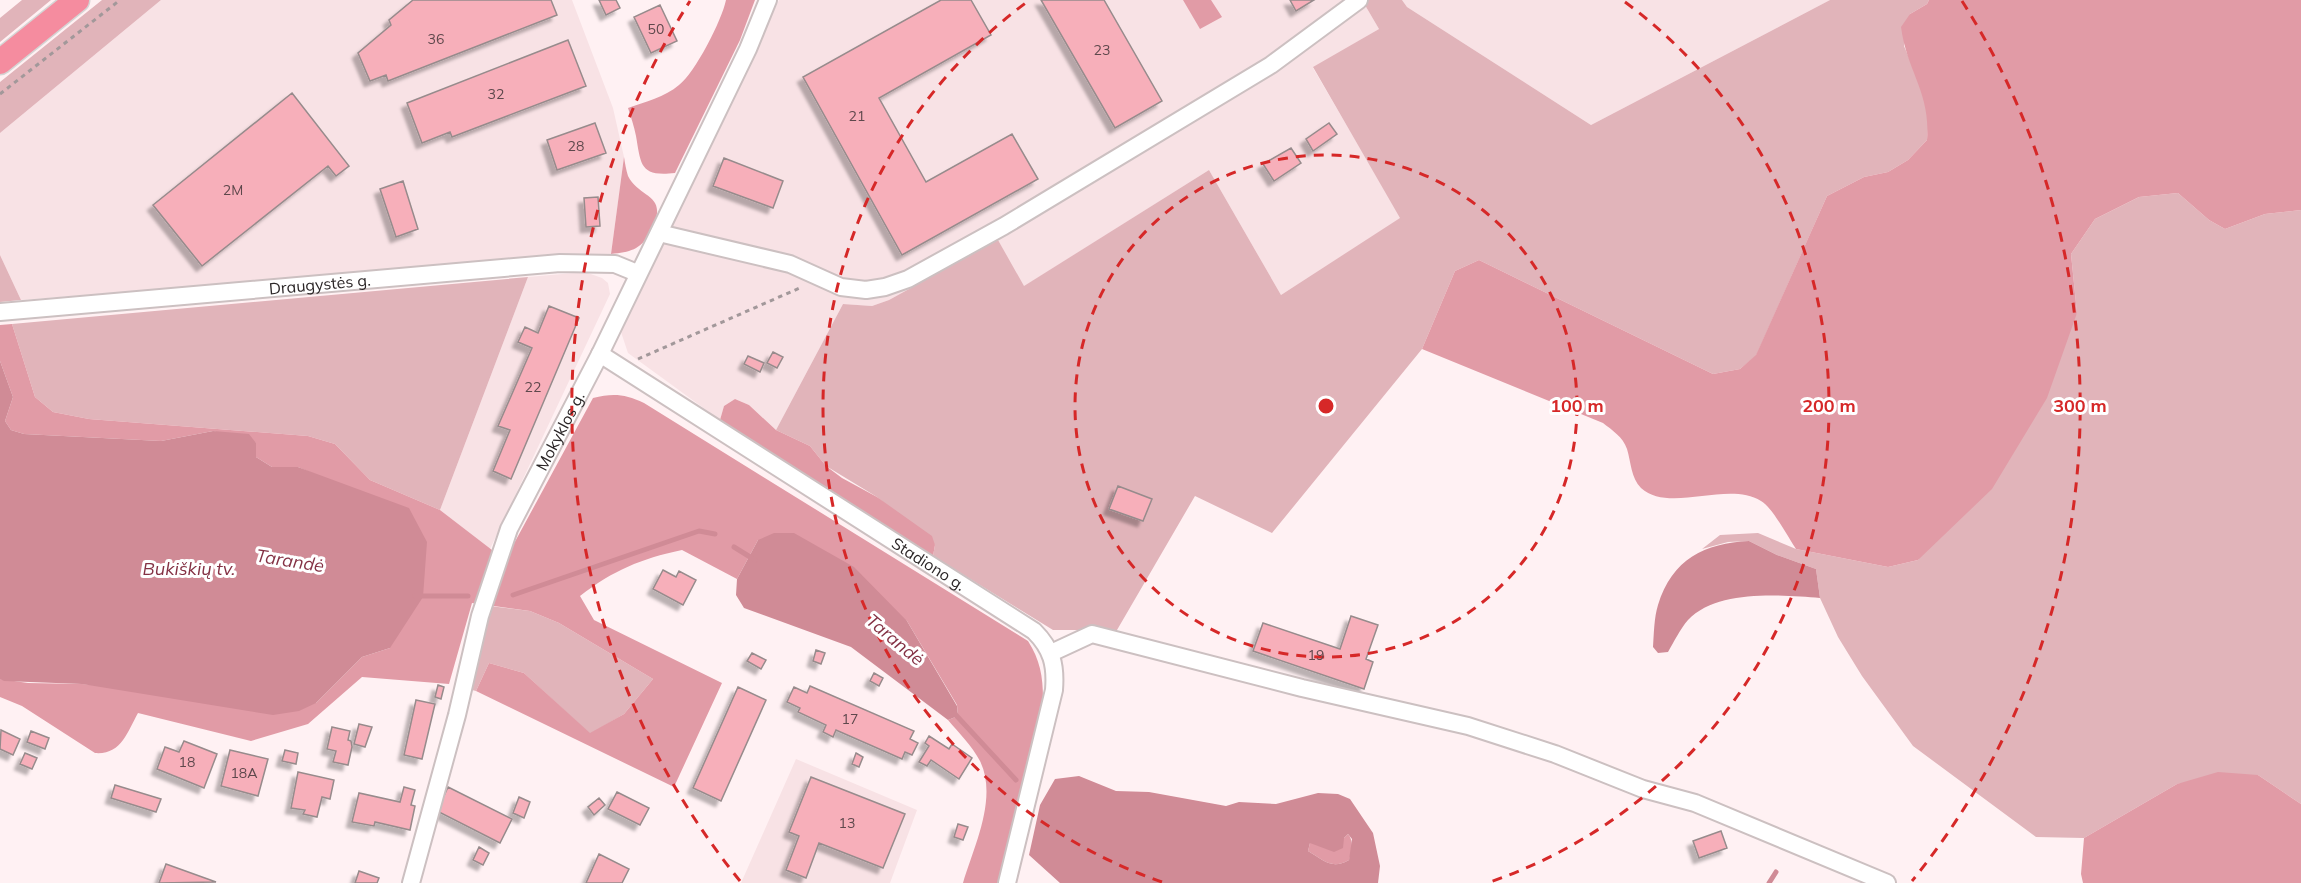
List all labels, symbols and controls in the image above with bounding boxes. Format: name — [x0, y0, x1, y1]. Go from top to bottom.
house number: 50 — [648, 20, 664, 38]
house number: 36 — [428, 30, 444, 48]
house number: 23 — [1094, 41, 1110, 59]
house number: 32 — [488, 85, 504, 103]
house number: 21 — [849, 107, 865, 125]
house number: 28 — [568, 137, 584, 155]
house number: 2M — [223, 181, 243, 199]
street label: Draugystės g. — [268, 270, 371, 298]
house number: 22 — [525, 378, 541, 396]
street label: Mokyklos g. — [531, 388, 589, 474]
text: 100 m — [1550, 394, 1604, 417]
text: 200 m — [1802, 394, 1856, 417]
text: 300 m — [2053, 394, 2107, 417]
centre of rings — [1316, 396, 1336, 416]
street label: Stadiono g. — [888, 533, 969, 595]
water label: Tarandė — [254, 544, 326, 577]
water label: Bukiškių tv. — [143, 557, 235, 580]
water label: Tarandė — [862, 609, 929, 671]
house number: 19 — [1308, 646, 1324, 664]
house number: 17 — [842, 710, 858, 728]
house number: 18 — [179, 753, 195, 771]
house number: 18A — [230, 764, 258, 782]
house number: 13 — [839, 814, 855, 832]

